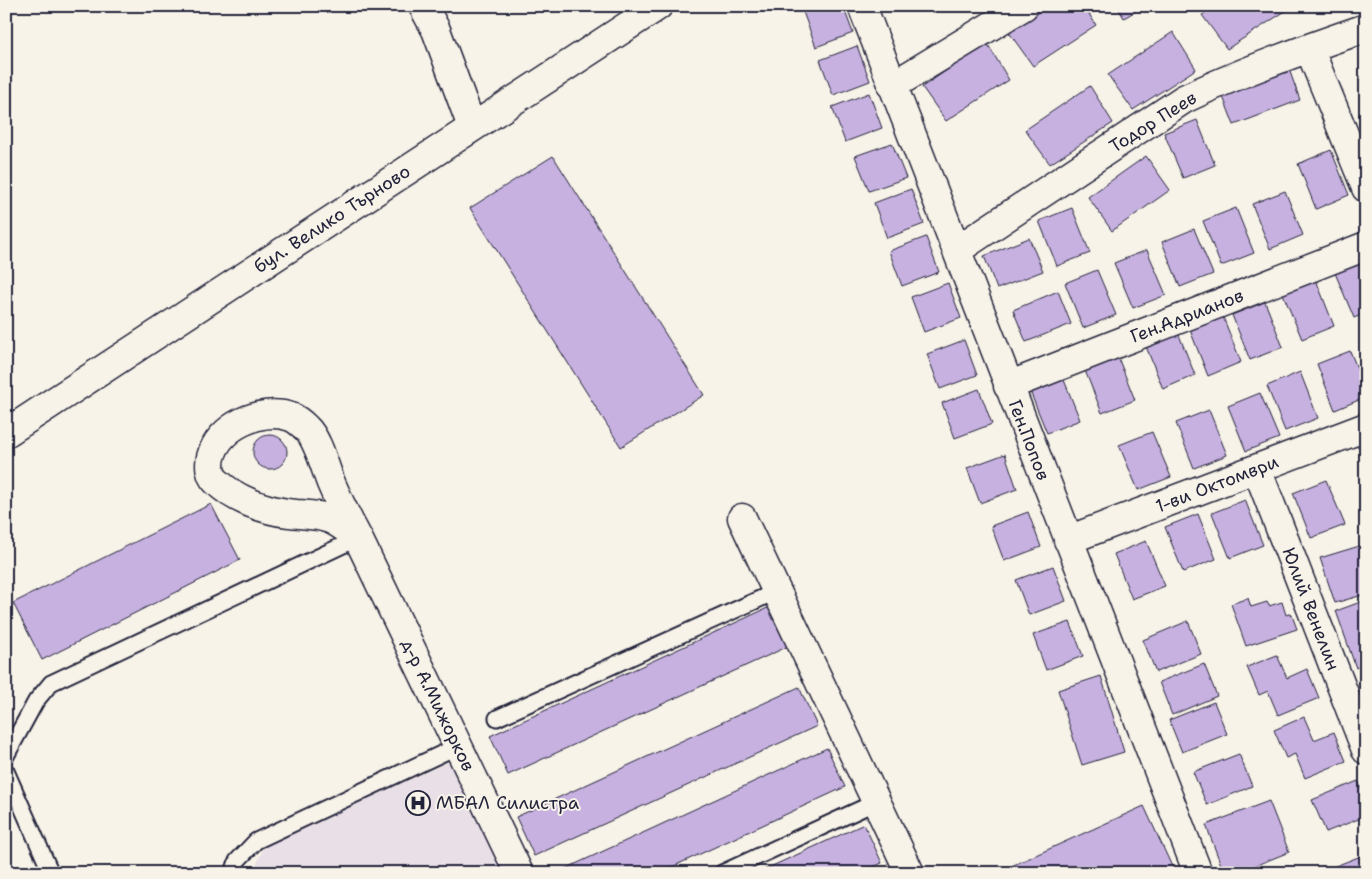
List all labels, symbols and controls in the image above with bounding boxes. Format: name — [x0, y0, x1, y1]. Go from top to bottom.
street label: Тодор Пеев — [1105, 86, 1201, 158]
street label: бул. Велико Търново — [249, 159, 415, 279]
street label: Ген.Адрианов — [1127, 283, 1247, 349]
street label: Ген.Попов — [1003, 396, 1055, 484]
street label: 1-ви Октомври — [1152, 449, 1282, 518]
street label: Юлий Венелин — [1277, 544, 1345, 674]
street label: д-р А.Мижорков — [396, 635, 480, 775]
hospital icon: МБАЛ Силистра — [405, 790, 431, 816]
place label: МБАЛ Силистра — [436, 791, 579, 815]

